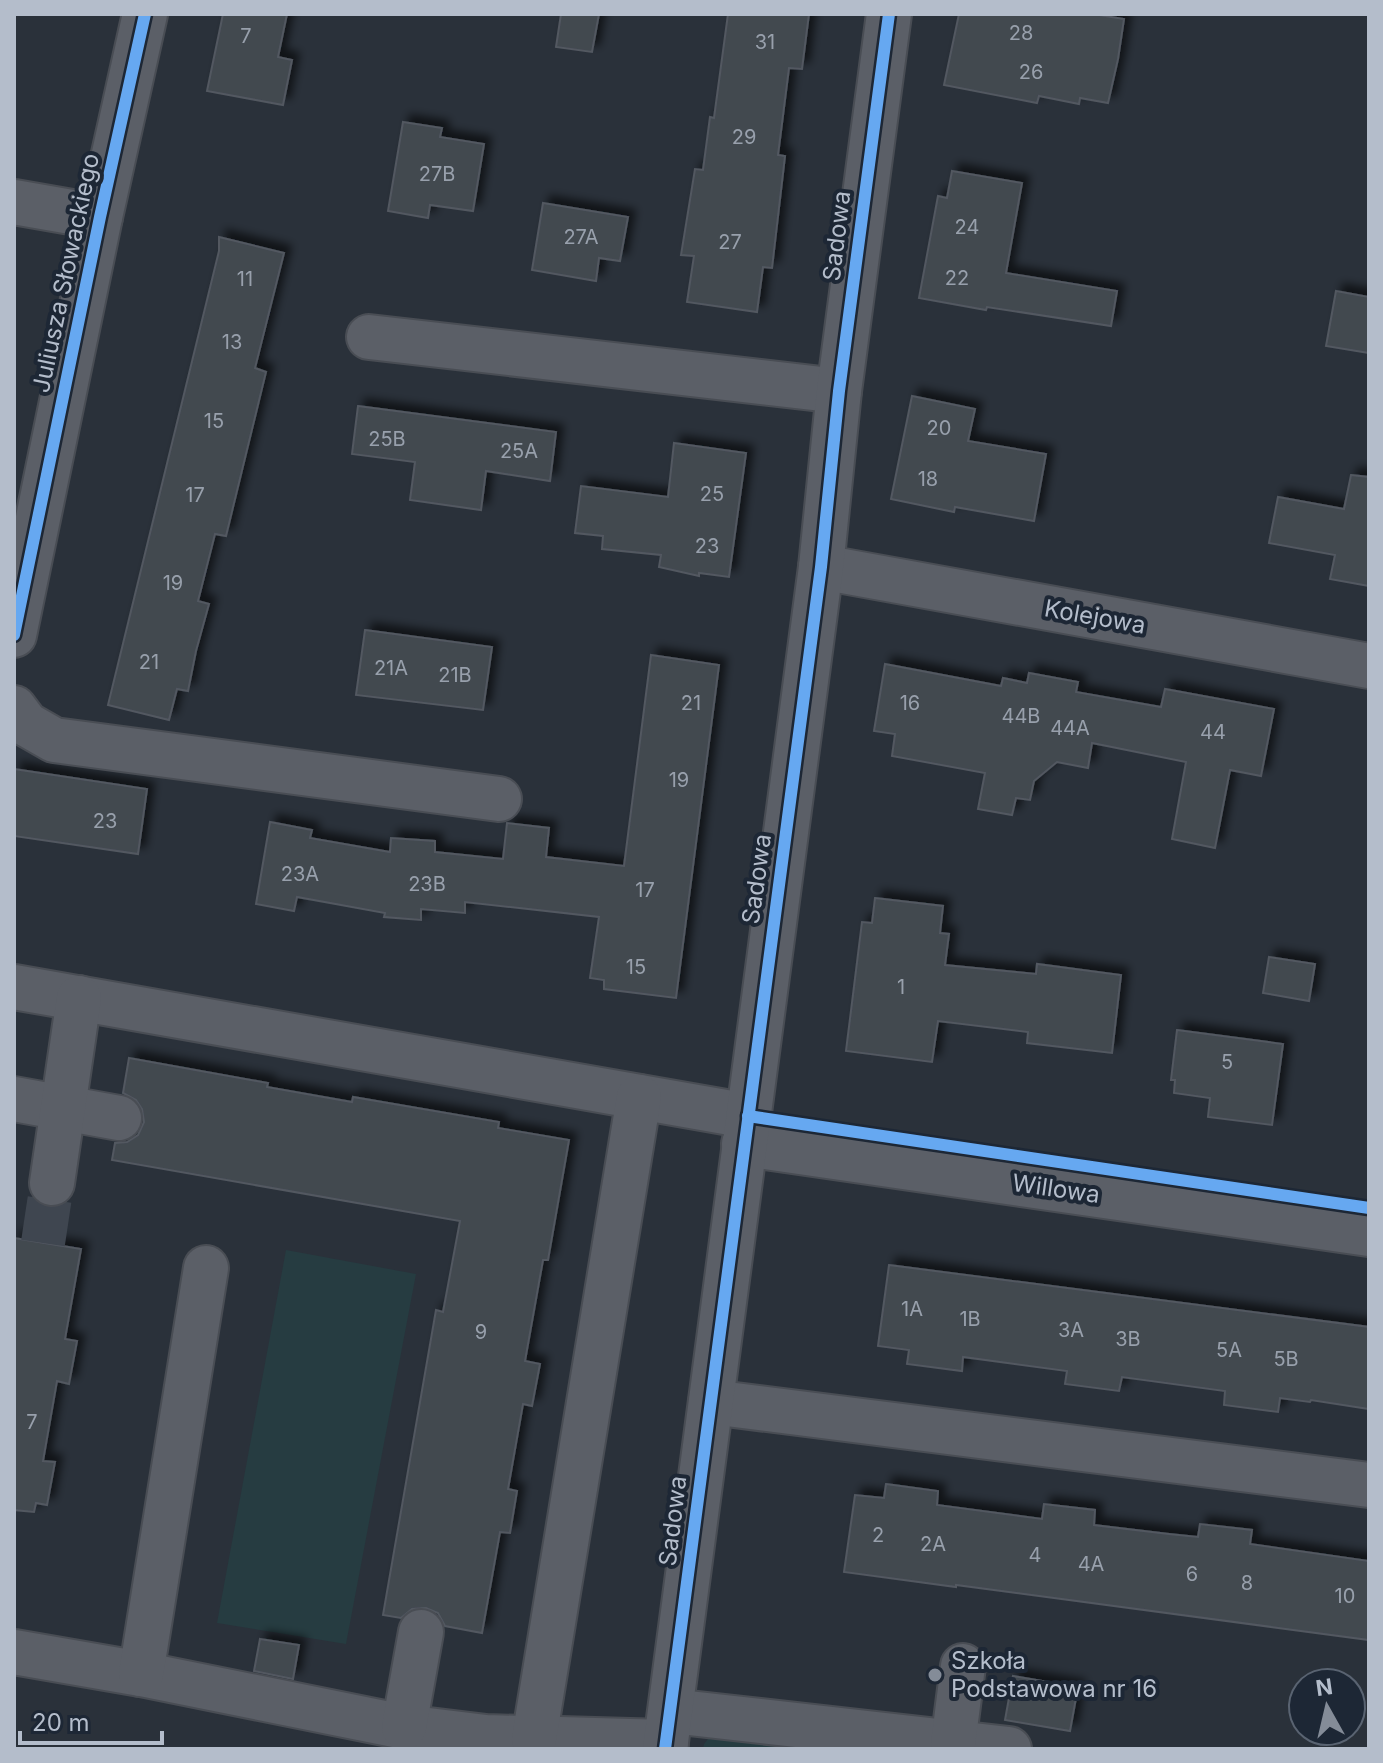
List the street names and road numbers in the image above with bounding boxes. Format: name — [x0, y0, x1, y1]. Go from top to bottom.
street label: Juliusza Słowackiego — [26, 151, 105, 395]
street label: Sadowa — [817, 189, 856, 283]
street label: Kolejowa — [1042, 593, 1148, 640]
street label: Sadowa — [736, 832, 777, 926]
street label: Willowa — [1010, 1168, 1102, 1209]
street label: Sadowa — [653, 1474, 692, 1568]

